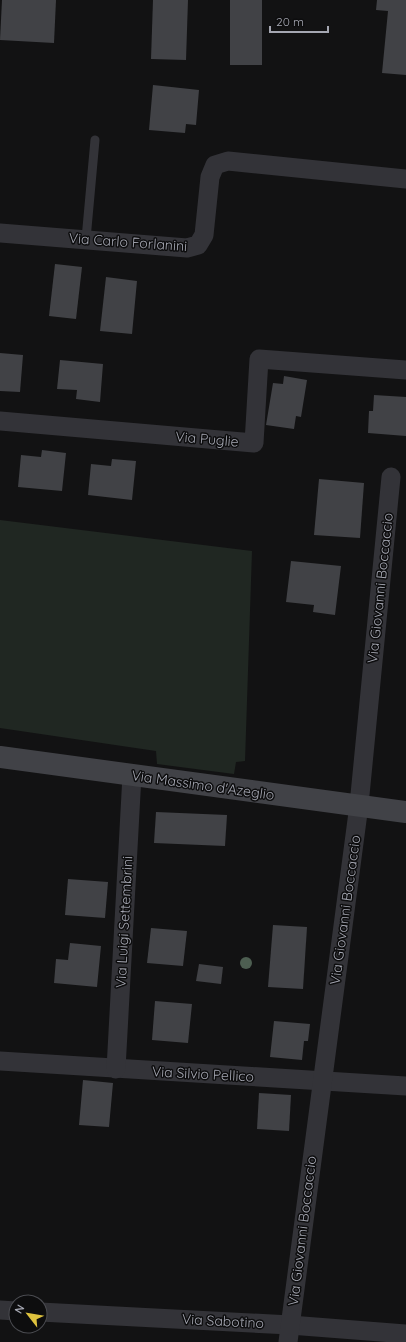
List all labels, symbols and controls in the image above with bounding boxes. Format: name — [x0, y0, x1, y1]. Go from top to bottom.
scale bar — [270, 8, 328, 34]
text: 20 m — [276, 14, 304, 29]
street label: Via Carlo Forlanini — [68, 229, 188, 255]
street label: Via Puglie — [175, 427, 240, 451]
street label: Via Giovanni Boccaccio — [363, 512, 397, 664]
street label: Via Massimo d'Azeglio — [130, 766, 276, 804]
street label: Via Giovanni Boccaccio — [326, 834, 364, 986]
street label: Via Luigi Settembrini — [112, 855, 136, 989]
street label: Via Silvio Pellico — [151, 1062, 255, 1086]
street label: Via Giovanni Boccaccio — [284, 1155, 320, 1307]
north arrow — [8, 1294, 48, 1334]
text: N — [11, 1302, 28, 1316]
street label: Via Sabotino — [181, 1310, 265, 1332]

